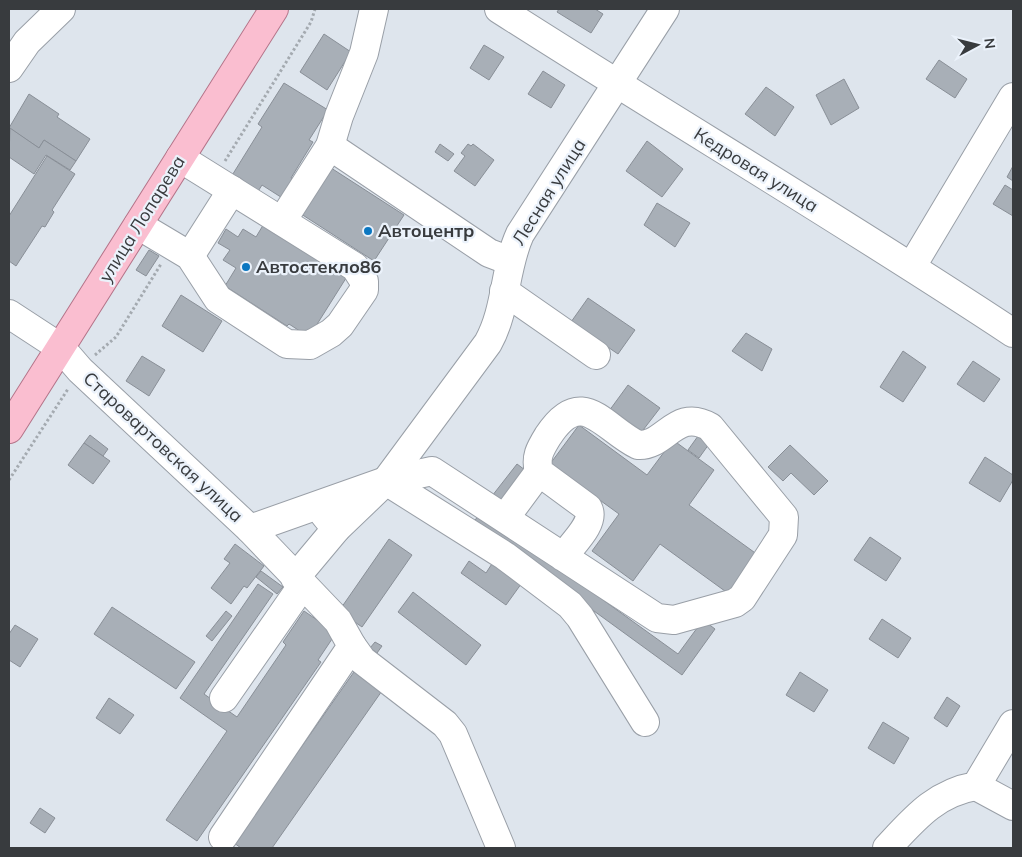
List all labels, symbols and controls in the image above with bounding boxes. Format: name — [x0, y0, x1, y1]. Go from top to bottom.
north arrow — [952, 20, 1002, 70]
text: N — [980, 37, 999, 50]
street label: Кедровая улица — [690, 122, 823, 217]
street label: Лесная улица — [507, 134, 591, 249]
street label: улица Лопарева — [93, 151, 190, 286]
place label: Автоцентр — [378, 219, 474, 242]
marker: Автоцентр — [362, 225, 374, 237]
place label: Автостекло86 — [256, 255, 382, 278]
marker: Автостекло86 — [240, 261, 252, 273]
street label: Старовартовская улица — [79, 366, 248, 527]

